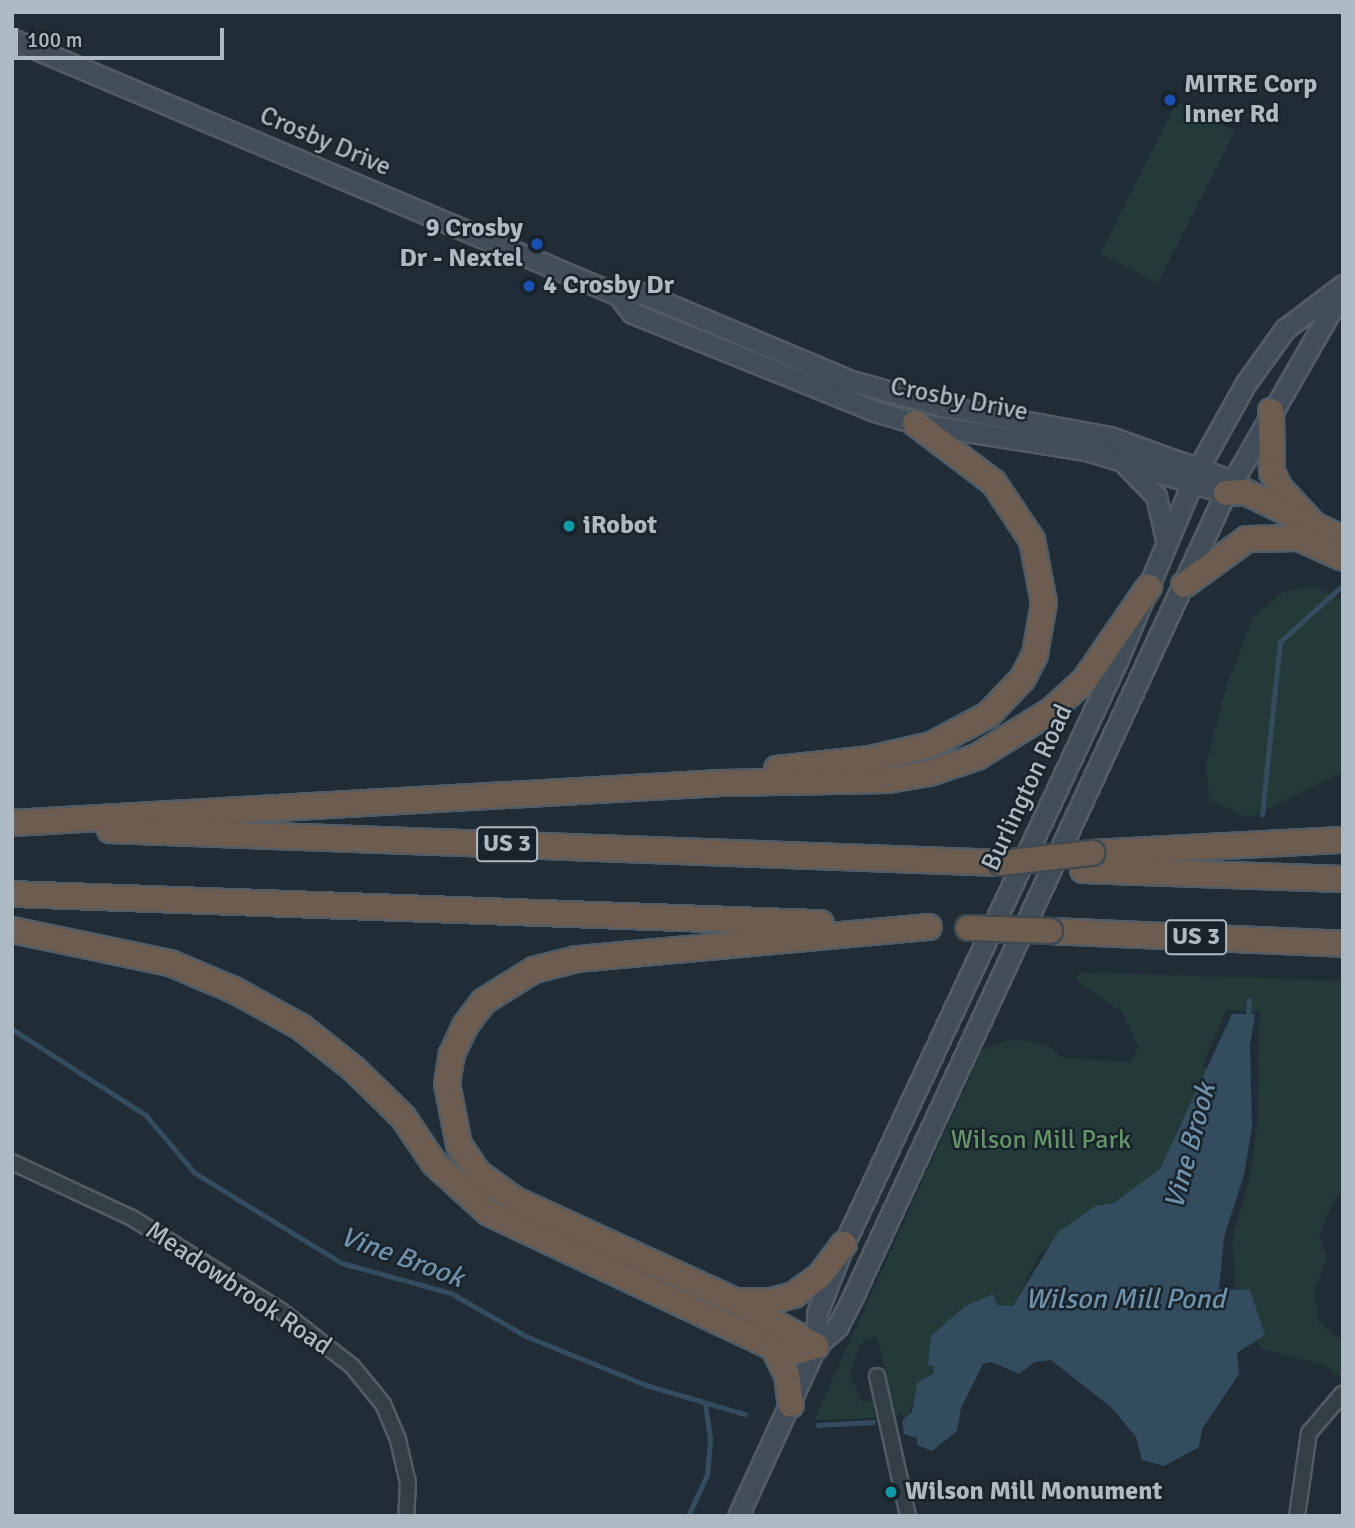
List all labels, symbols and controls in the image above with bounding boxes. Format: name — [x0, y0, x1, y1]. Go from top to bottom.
scale bar — [18, 14, 228, 58]
text: 100 m — [27, 27, 82, 53]
place label: MITRE Corp Inner Rd — [1184, 69, 1317, 130]
marker: MITRE Corp Inner Rd — [1162, 92, 1178, 108]
street label: Crosby Drive — [255, 100, 395, 184]
place label: 9 Crosby Dr - Nextel — [399, 213, 523, 274]
marker: 9 Crosby Dr - Nextel — [529, 236, 545, 252]
place label: 4 Crosby Dr — [543, 270, 674, 302]
marker: 4 Crosby Dr — [521, 278, 537, 294]
street label: Crosby Drive — [888, 371, 1030, 429]
place label: iRobot — [583, 510, 657, 542]
marker: iRobot — [561, 518, 577, 534]
street label: Burlington Road — [976, 700, 1080, 876]
road number: US 3 — [476, 824, 538, 864]
road number: US 3 — [1164, 917, 1228, 958]
water label: Vine Brook — [1157, 1080, 1223, 1212]
park label: Wilson Mill Park — [951, 1125, 1131, 1157]
street label: Meadowbrook Road — [139, 1215, 337, 1363]
water label: Vine Brook — [336, 1219, 468, 1295]
water label: Wilson Mill Pond — [1025, 1282, 1225, 1316]
place label: Wilson Mill Monument — [905, 1476, 1162, 1508]
marker: Wilson Mill Monument — [883, 1484, 899, 1500]

